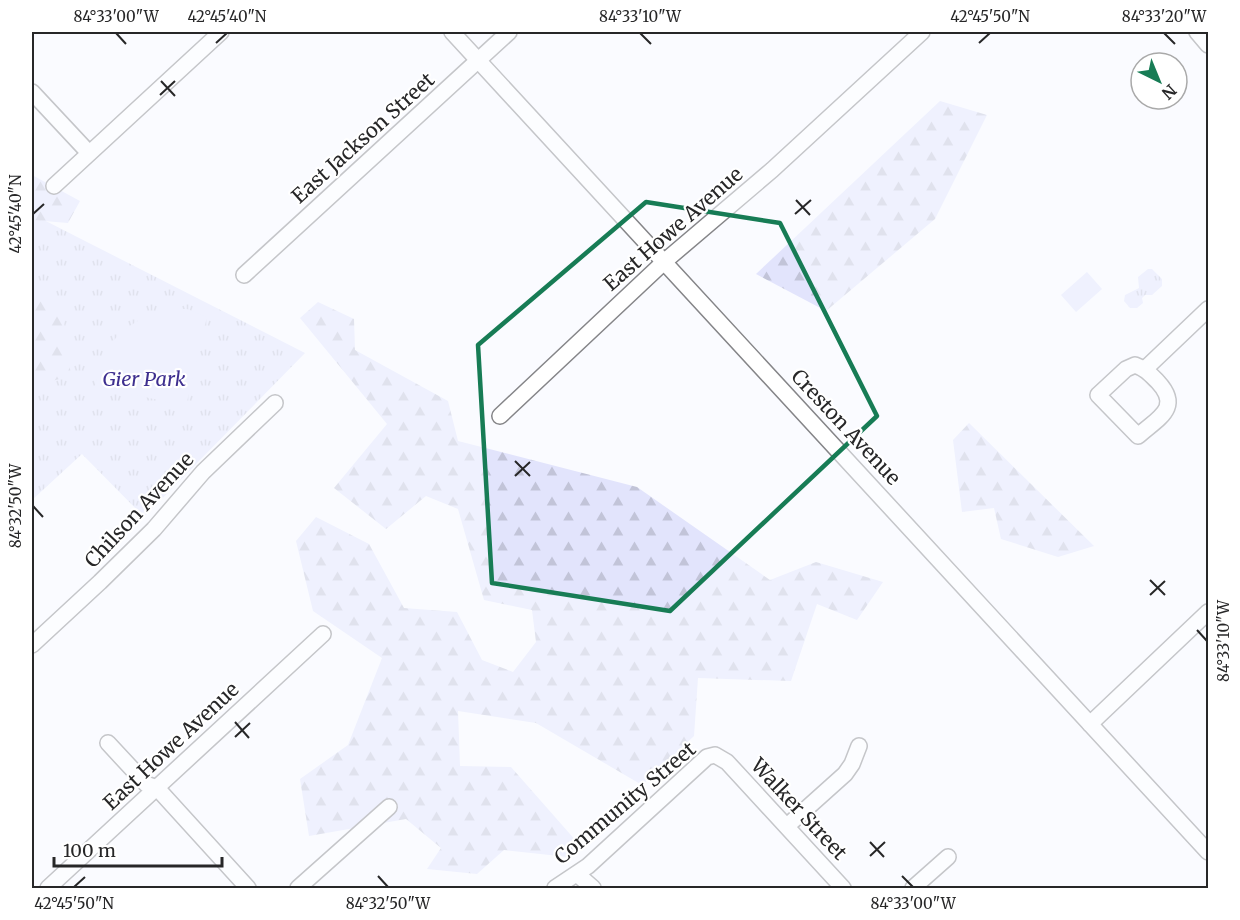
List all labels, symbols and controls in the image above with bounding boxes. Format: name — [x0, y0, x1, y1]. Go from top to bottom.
text: 84°33'00"W — [73, 7, 160, 26]
text: 42°45'40"N — [188, 7, 267, 26]
text: 84°33'10"W — [599, 7, 682, 26]
text: 42°45'50"N — [950, 7, 1030, 26]
text: 84°33'20"W — [1122, 7, 1207, 26]
north arrow — [1129, 51, 1189, 111]
street label: East Jackson Street — [286, 67, 439, 208]
text: N — [1158, 80, 1181, 104]
street label: East Howe Avenue — [598, 161, 747, 296]
text: 42°45'40"N — [6, 174, 25, 253]
street label: Creston Avenue — [786, 364, 906, 490]
park label: Gier Park — [102, 366, 186, 391]
street label: Chilson Avenue — [79, 447, 198, 573]
text: 84°32'50"W — [6, 463, 25, 548]
text: 84°33'10"W — [1214, 599, 1233, 682]
street label: East Howe Avenue — [98, 676, 244, 815]
street label: Community Street — [549, 736, 701, 869]
street label: Walker Street — [745, 752, 853, 865]
scale bar — [54, 830, 222, 868]
text: 100 m — [63, 839, 116, 862]
text: 42°45'50"N — [34, 894, 114, 913]
text: 84°32'50"W — [346, 894, 431, 913]
text: 84°33'00"W — [870, 894, 957, 913]

